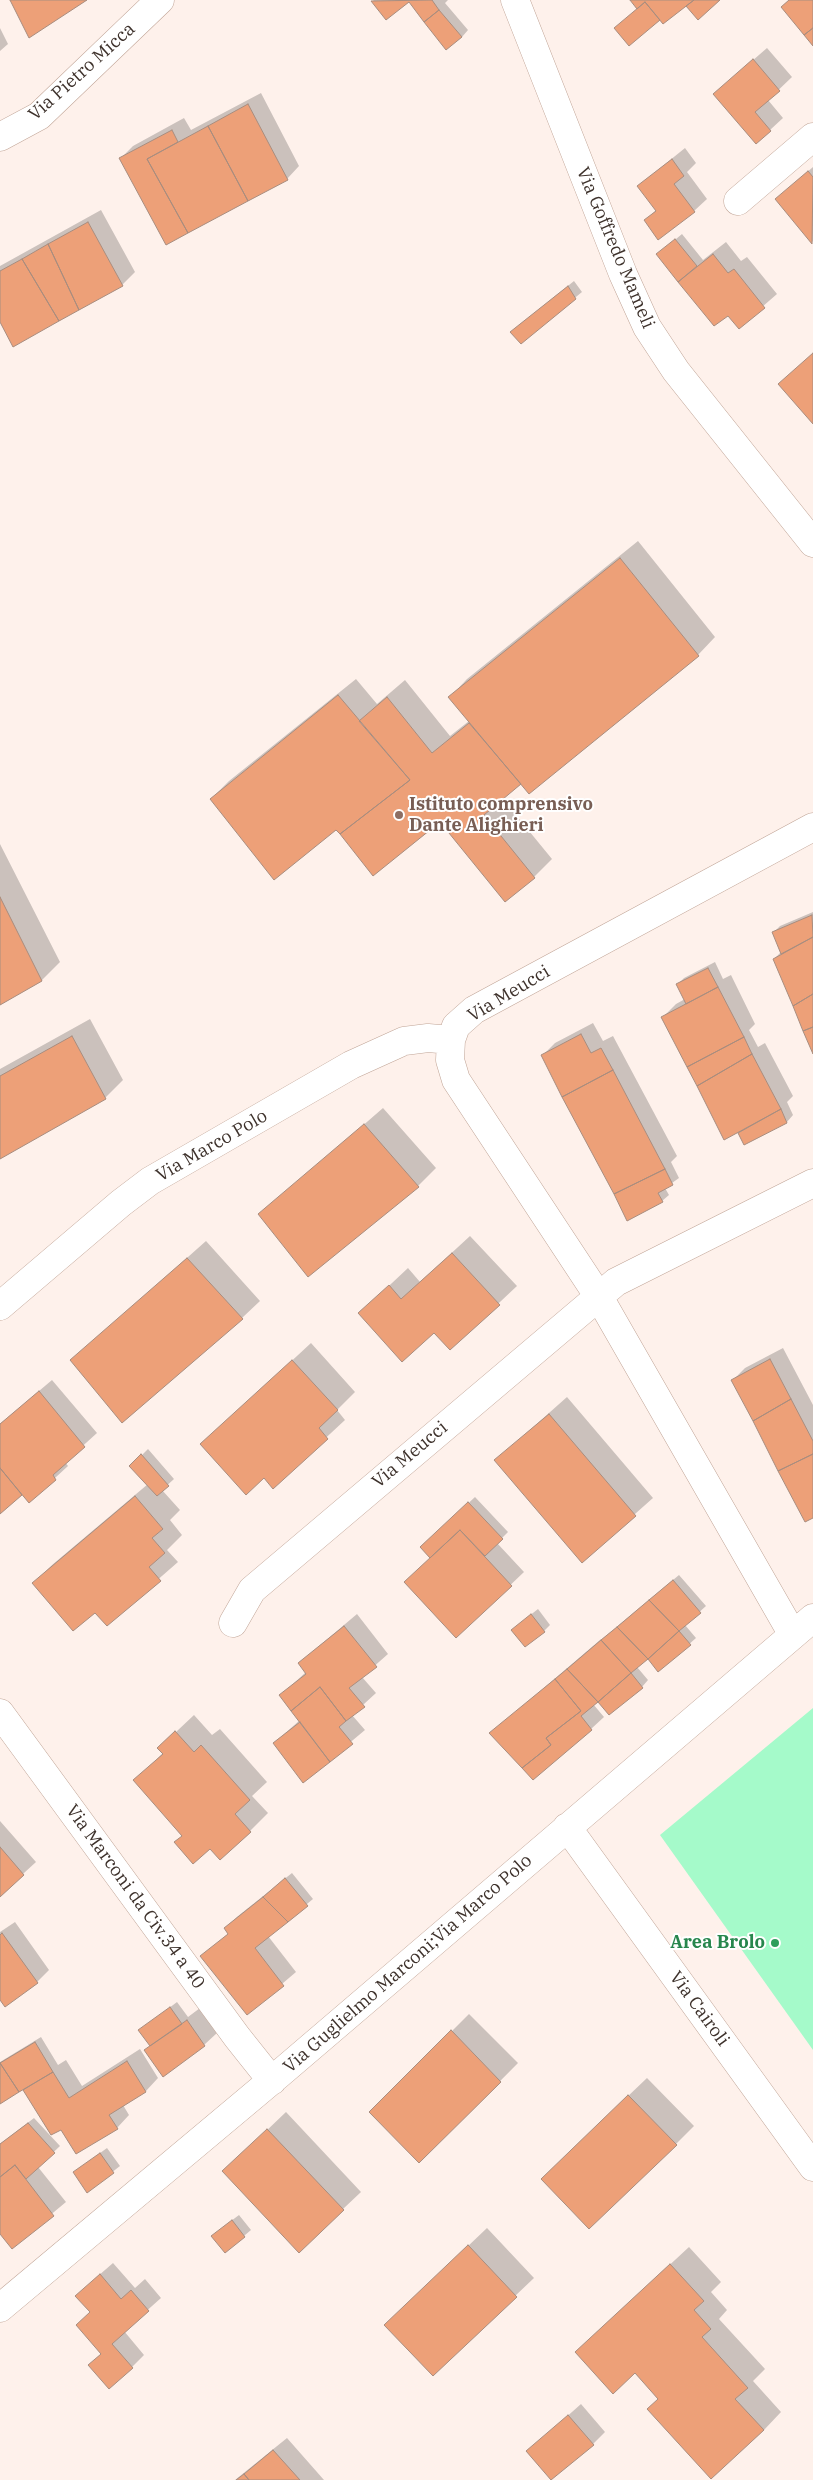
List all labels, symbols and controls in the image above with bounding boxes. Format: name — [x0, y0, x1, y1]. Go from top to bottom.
street label: Via Pietro Micca — [24, 18, 140, 126]
street label: Via Goffredo Mameli — [571, 164, 659, 332]
place label: Istituto comprensivo Dante Alighieri — [409, 794, 593, 836]
marker: Istituto comprensivo Dante Alighieri — [393, 809, 405, 821]
street label: Via Meucci — [464, 961, 554, 1027]
street label: Via Marco Polo — [153, 1105, 271, 1187]
street label: Via Meucci — [368, 1417, 452, 1493]
street label: Via Marconi da Civ.34 a 40 — [61, 1801, 209, 1993]
street label: Via Guglielmo Marconi;Via Marco Polo — [279, 1850, 537, 2078]
place label: Area Brolo — [670, 1932, 765, 1954]
marker: Area Brolo — [769, 1937, 781, 1949]
street label: Via Cairoli — [665, 1967, 733, 2051]

